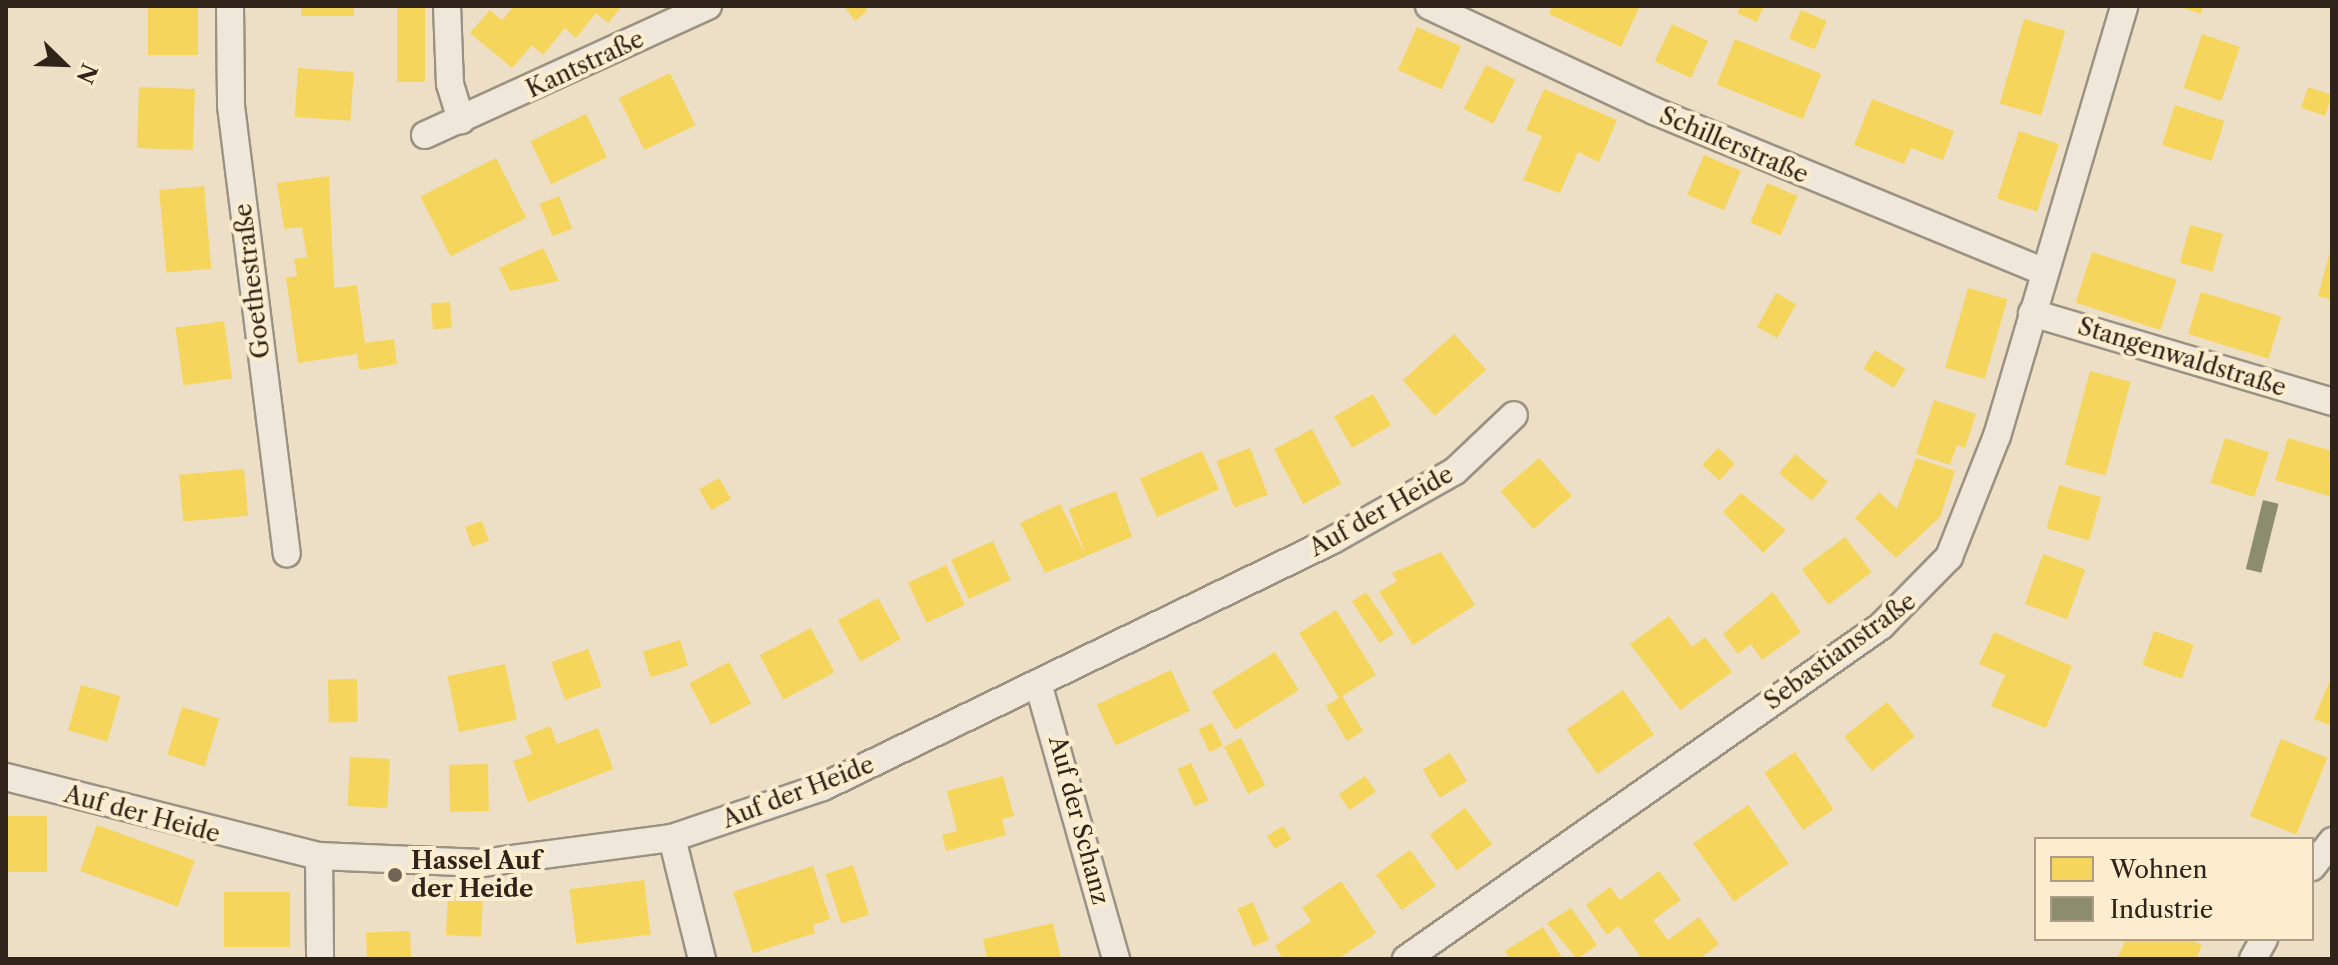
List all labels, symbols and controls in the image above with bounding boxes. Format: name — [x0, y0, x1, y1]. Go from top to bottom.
north arrow — [24, 24, 104, 104]
street label: Kantstraße — [522, 24, 648, 104]
text: N — [70, 59, 103, 88]
street label: Schillerstraße — [1655, 101, 1813, 189]
street label: Goethestraße — [228, 202, 276, 360]
street label: Stangenwaldstraße — [2074, 312, 2290, 402]
street label: Auf der Heide — [1304, 459, 1458, 563]
street label: Sebastianstraße — [1759, 586, 1921, 716]
street label: Auf der Schanz — [1043, 732, 1115, 908]
street label: Auf der Heide — [718, 750, 878, 834]
street label: Auf der Heide — [61, 779, 223, 849]
legend — [2034, 837, 2314, 941]
place label: Hassel Auf der Heide — [411, 847, 542, 903]
text: Wohnen — [2110, 855, 2208, 884]
marker: Hassel Auf der Heide — [386, 866, 404, 884]
text: Industrie — [2110, 895, 2213, 924]

